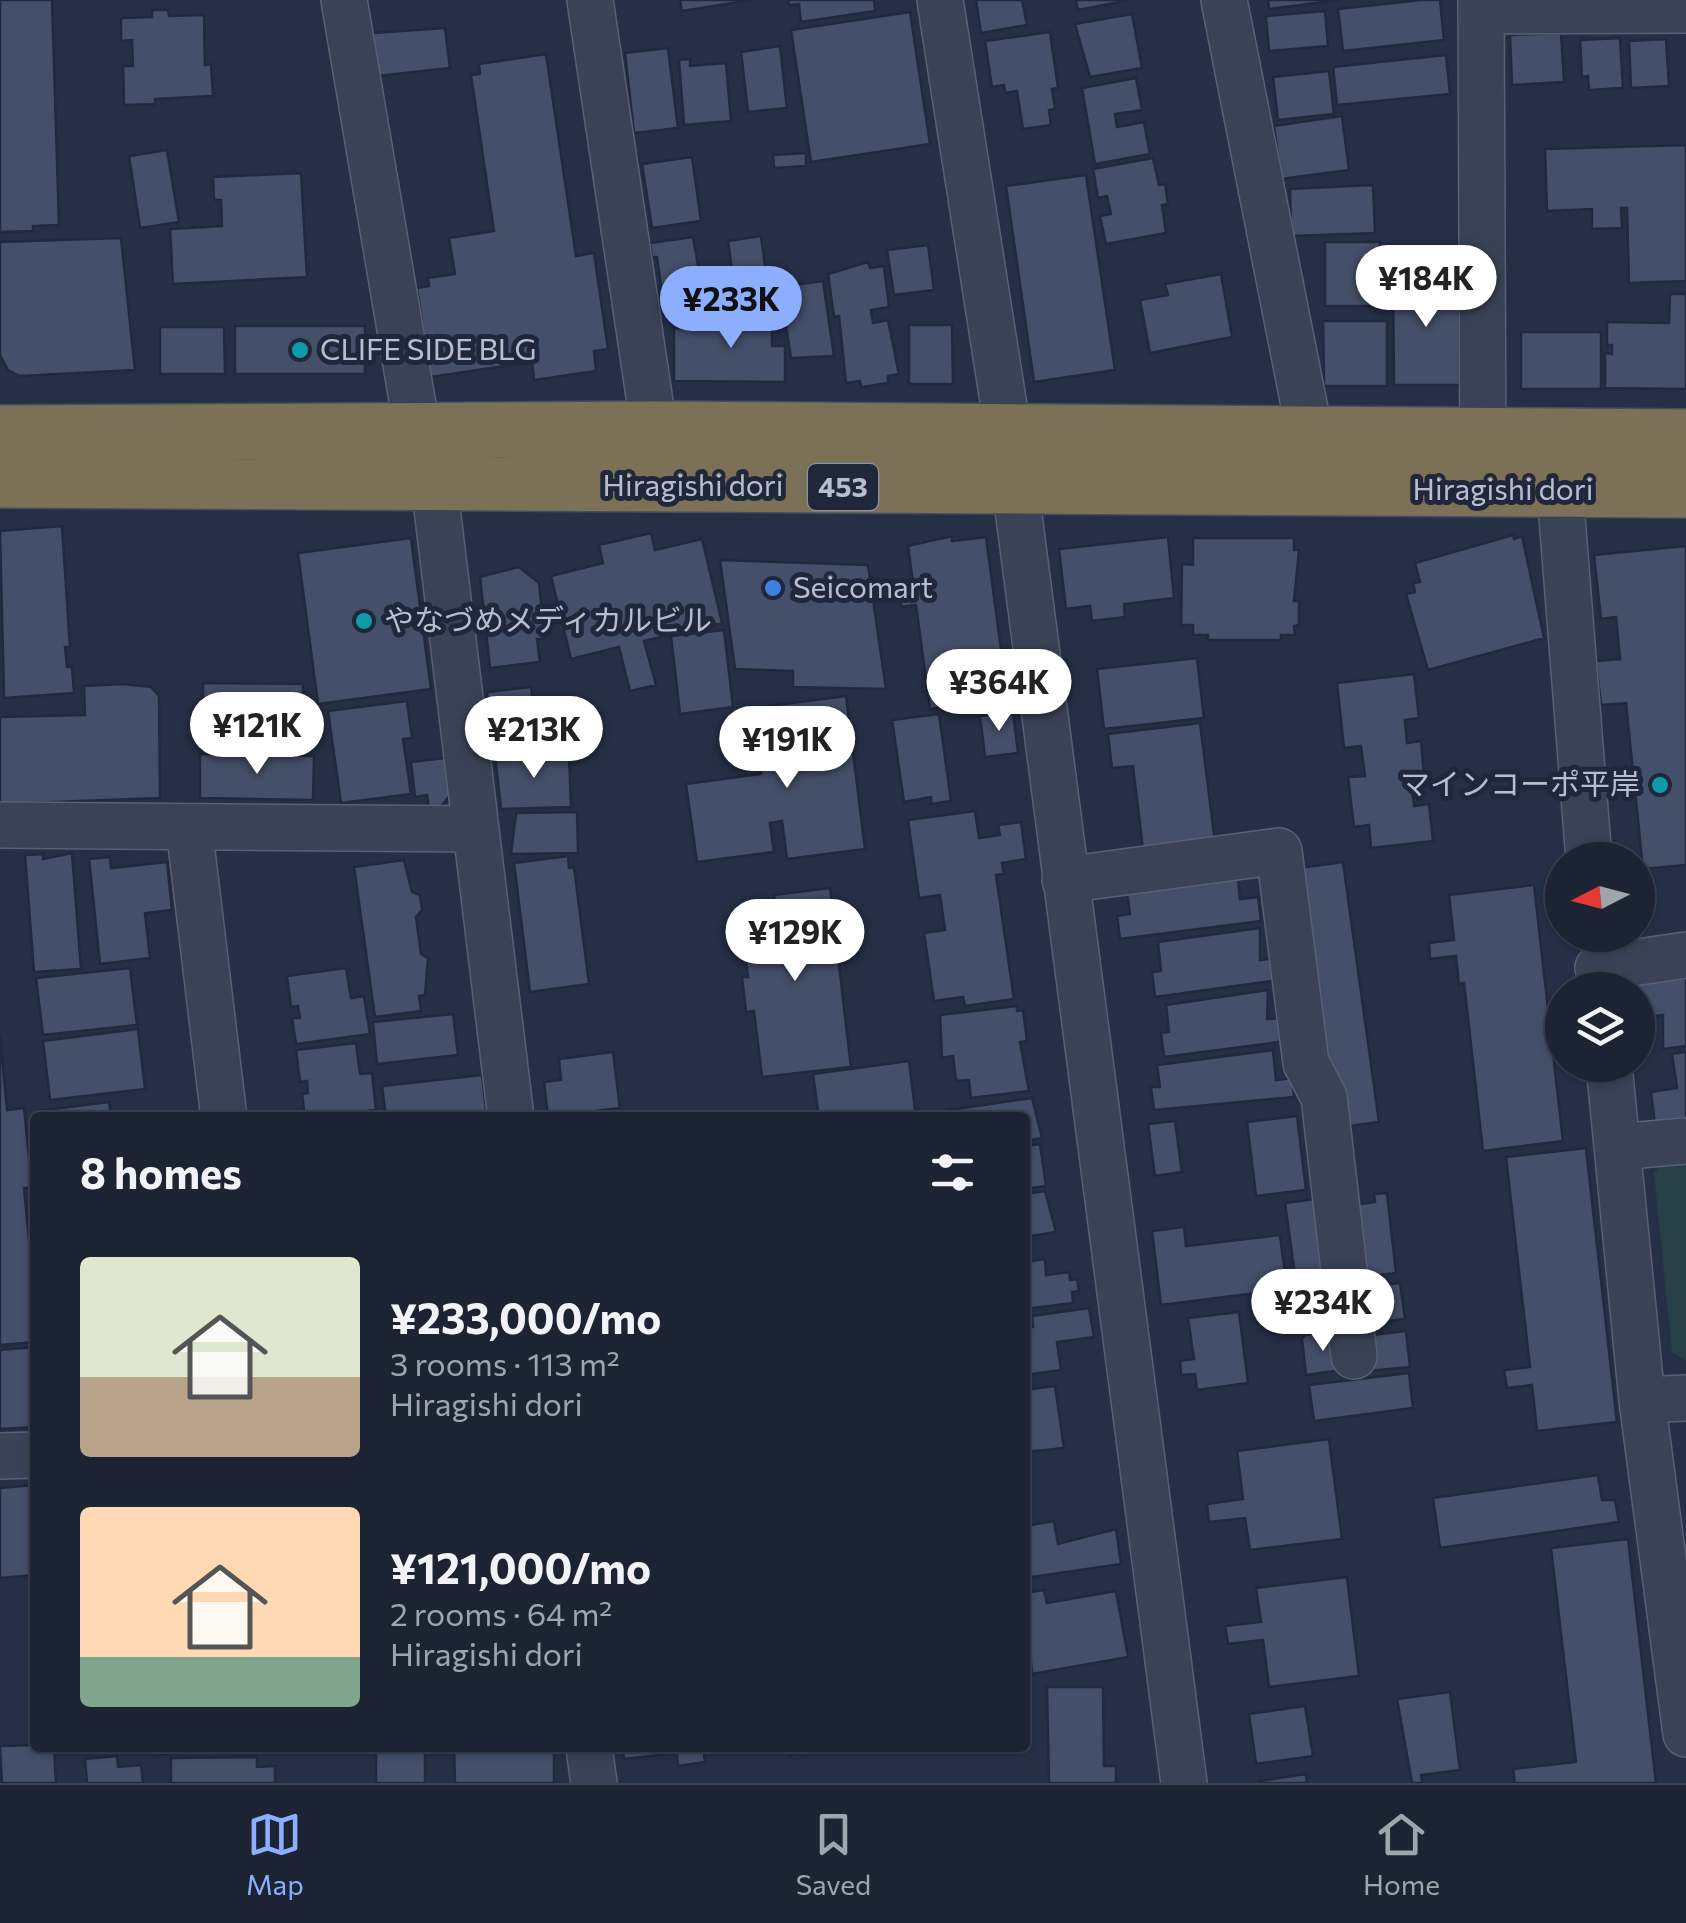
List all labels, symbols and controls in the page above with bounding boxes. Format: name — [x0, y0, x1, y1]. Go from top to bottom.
pin: ¥184K — [1356, 245, 1496, 330]
text: ¥184K — [1378, 257, 1474, 297]
pin: ¥233K — [661, 266, 801, 351]
text: ¥233K — [682, 278, 780, 318]
place label: CLIFE SIDE BLG — [320, 329, 536, 366]
marker: CLIFE SIDE BLG — [289, 339, 311, 361]
road number: 453 — [808, 464, 878, 510]
street label: Hiragishi dori — [603, 465, 783, 502]
street label: Hiragishi dori — [1413, 469, 1593, 506]
place label: Seicomart — [793, 567, 933, 604]
marker: Seicomart — [762, 577, 784, 599]
place label: やなづめメディカルビル — [384, 600, 712, 637]
marker: やなづめメディカルビル — [353, 610, 375, 632]
pin: ¥364K — [929, 649, 1069, 734]
text: ¥364K — [949, 661, 1049, 701]
pin: ¥121K — [187, 692, 327, 777]
pin: ¥213K — [464, 696, 604, 781]
text: ¥121K — [212, 704, 302, 744]
pin: ¥191K — [717, 706, 857, 791]
text: ¥213K — [487, 708, 581, 748]
text: ¥191K — [741, 718, 833, 758]
place label: マインコーポ平岸 — [1400, 764, 1640, 801]
marker: マインコーポ平岸 — [1649, 774, 1671, 796]
north arrow — [1545, 842, 1655, 952]
map controls — [1545, 842, 1655, 1082]
pin: ¥129K — [725, 899, 865, 984]
text: ¥129K — [747, 911, 843, 951]
button: layers — [1545, 972, 1655, 1082]
icon: filters — [925, 1145, 980, 1200]
text: 8 homes — [80, 1146, 242, 1198]
pin: ¥234K — [1253, 1269, 1393, 1354]
text: ¥234K — [1273, 1281, 1373, 1321]
text: ¥233,000/mo — [390, 1291, 661, 1343]
icon: home — [160, 1297, 280, 1417]
text: 3 rooms · 113 m² — [390, 1343, 620, 1383]
text: Hiragishi dori — [390, 1383, 583, 1423]
text: ¥121,000/mo — [390, 1541, 651, 1593]
icon: home — [160, 1547, 280, 1667]
text: 2 rooms · 64 m² — [390, 1593, 612, 1633]
text: Hiragishi dori — [390, 1633, 583, 1673]
tab: Map — [246, 1807, 304, 1901]
tab: Saved — [796, 1807, 871, 1901]
tab: Home — [1363, 1807, 1440, 1901]

